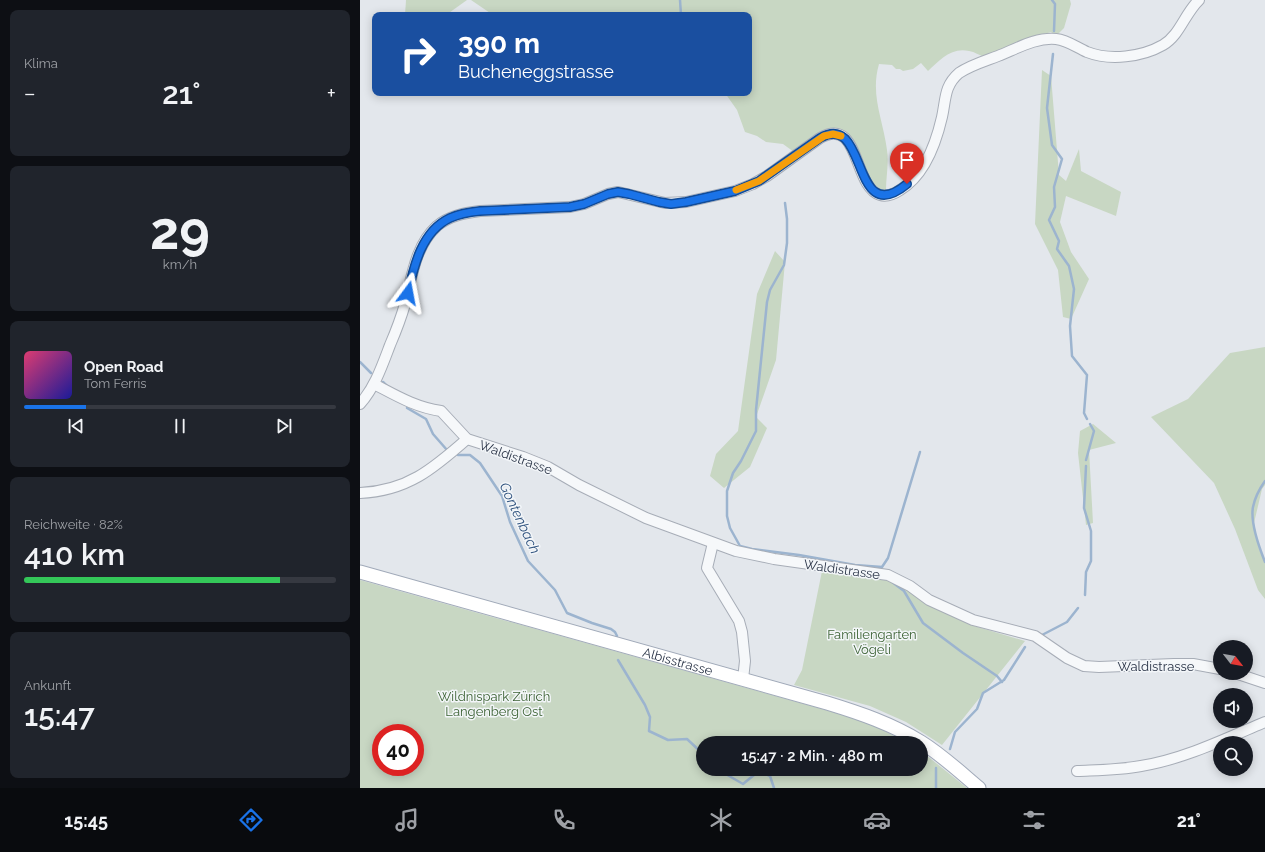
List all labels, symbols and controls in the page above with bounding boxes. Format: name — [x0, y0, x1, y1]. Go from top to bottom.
text: 390 m — [458, 27, 540, 60]
icon: right — [392, 28, 444, 80]
text: Klima — [24, 56, 58, 71]
text: Bucheneggstrasse — [458, 61, 614, 82]
text: 21° — [162, 76, 201, 111]
text: − — [24, 80, 36, 106]
text: + — [327, 80, 336, 106]
pin — [890, 143, 924, 184]
icon: arrive — [896, 149, 918, 171]
text: 29 — [150, 200, 210, 261]
text: km/h — [163, 257, 197, 272]
position arrow — [387, 272, 429, 314]
text: Open Road — [84, 358, 164, 376]
text: Tom Ferris — [84, 376, 147, 391]
icon: previous — [65, 415, 87, 437]
icon: pause — [169, 415, 191, 437]
icon: next — [273, 415, 295, 437]
street label: Waldistrasse — [477, 437, 555, 478]
water label: Gontenbach — [496, 480, 544, 556]
text: Reichweite · 82% — [24, 517, 123, 532]
text: 410 km — [24, 537, 125, 572]
street label: Waldistrasse — [803, 557, 881, 582]
park label: Familiengarten Vögeli — [827, 627, 917, 657]
north arrow — [1213, 640, 1253, 680]
map controls — [1213, 640, 1253, 776]
street label: Albisstrasse — [641, 645, 715, 679]
street label: Waldistrasse — [1118, 659, 1195, 674]
text: Ankunft — [24, 678, 71, 693]
button: sound — [1213, 688, 1253, 728]
park label: Wildnispark Zürich Langenberg Ost — [438, 689, 550, 719]
text: 15:47 — [24, 698, 95, 733]
speed limit sign: 40 — [372, 724, 424, 776]
button: search — [1213, 736, 1253, 776]
text: 15:47 · 2 Min. · 480 m — [741, 747, 883, 765]
icon: directions — [237, 806, 265, 834]
icon: music — [393, 806, 421, 834]
icon: phone — [550, 806, 578, 834]
icon: climate — [707, 806, 735, 834]
icon: car — [863, 806, 891, 834]
icon: filters — [1020, 806, 1048, 834]
text: 15:45 — [64, 810, 108, 831]
text: 21° — [1177, 810, 1201, 831]

